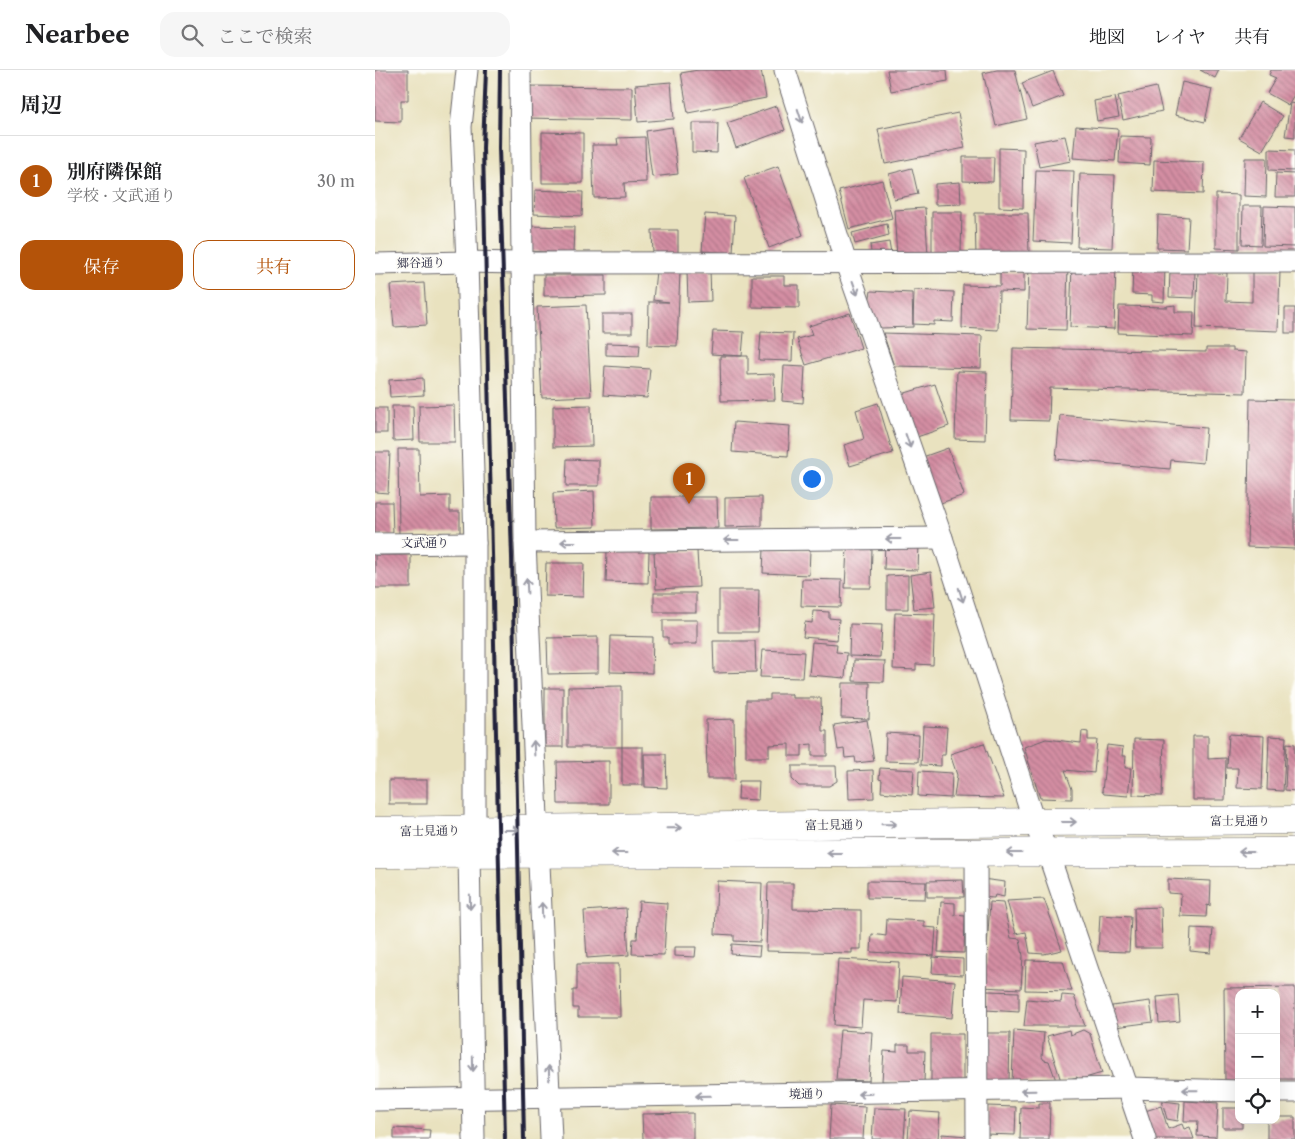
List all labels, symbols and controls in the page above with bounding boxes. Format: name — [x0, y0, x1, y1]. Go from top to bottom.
search box — [160, 12, 510, 57]
text: Nearbee — [25, 20, 130, 49]
icon: search — [178, 21, 206, 49]
text: ここで検索 — [218, 25, 313, 48]
text: 地図 — [1089, 26, 1125, 48]
text: レイヤ — [1153, 26, 1206, 48]
text: 共有 — [1234, 26, 1270, 48]
text: 周辺 — [20, 92, 62, 117]
one-way arrow — [796, 108, 805, 124]
text: 別府隣保館 — [67, 160, 162, 183]
text: 1 — [32, 171, 40, 191]
text: 30 m — [317, 171, 355, 191]
text: 学校 · 文武通り — [67, 185, 176, 205]
button: 保存 — [20, 240, 183, 290]
button: 共有 — [193, 240, 355, 290]
street label: 郷谷通り — [397, 255, 445, 270]
one-way arrow — [851, 280, 860, 295]
one-way arrow — [904, 433, 913, 449]
pin: 1 — [673, 463, 705, 504]
your location — [799, 466, 825, 492]
one-way arrow — [886, 534, 902, 544]
street label: 文武通り — [401, 535, 449, 550]
one-way arrow — [723, 535, 740, 545]
one-way arrow — [561, 537, 577, 546]
one-way arrow — [523, 578, 532, 594]
one-way arrow — [956, 587, 966, 603]
one-way arrow — [530, 740, 539, 756]
street label: 富士見通り — [1210, 813, 1270, 828]
street label: 富士見通り — [805, 816, 865, 833]
one-way arrow — [1060, 817, 1076, 827]
one-way arrow — [880, 819, 896, 829]
street label: 富士見通り — [400, 822, 460, 839]
one-way arrow — [665, 823, 681, 833]
one-way arrow — [502, 825, 519, 835]
one-way arrow — [1239, 847, 1255, 857]
one-way arrow — [611, 848, 628, 858]
one-way arrow — [826, 848, 842, 858]
one-way arrow — [1006, 848, 1022, 858]
one-way arrow — [465, 894, 474, 910]
one-way arrow — [537, 903, 547, 919]
map controls — [1235, 989, 1280, 1124]
button: + — [1235, 989, 1280, 1034]
button: − — [1235, 1034, 1280, 1079]
one-way arrow — [468, 1056, 478, 1072]
one-way arrow — [544, 1065, 554, 1082]
button: locate — [1235, 1079, 1280, 1124]
one-way arrow — [1182, 1085, 1198, 1095]
street label: 境通り — [789, 1086, 825, 1101]
one-way arrow — [1020, 1086, 1036, 1096]
one-way arrow — [857, 1089, 873, 1098]
one-way arrow — [695, 1091, 711, 1101]

